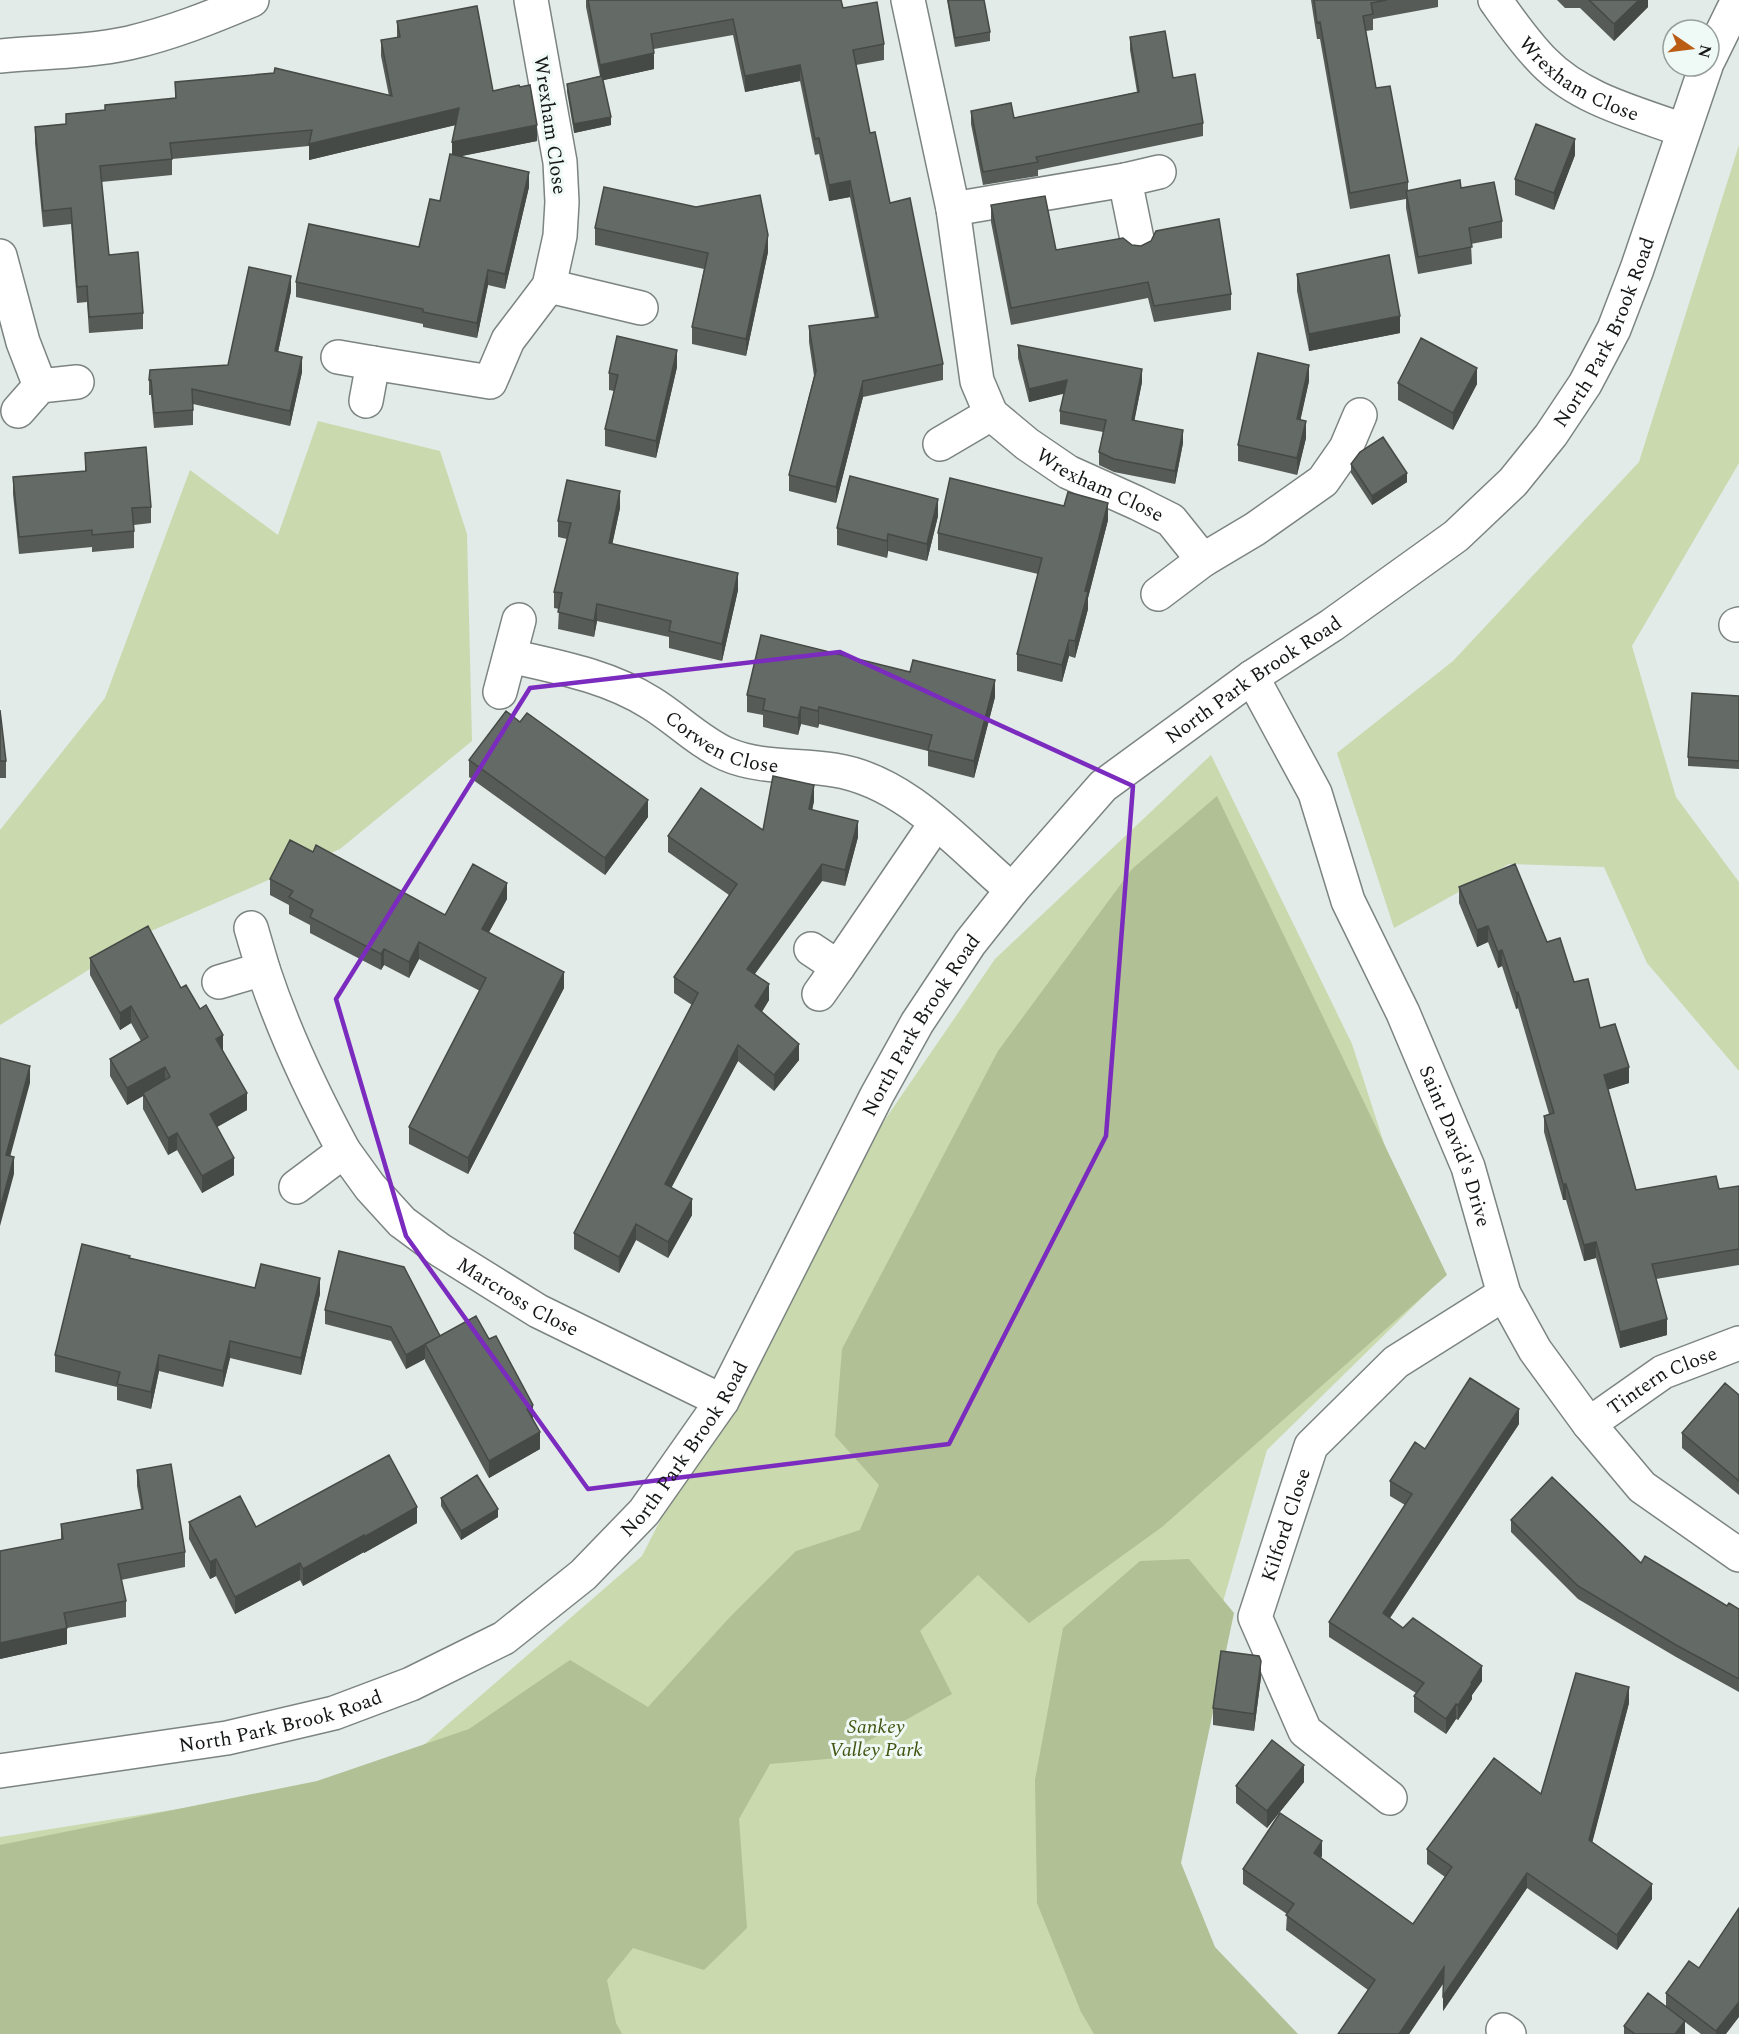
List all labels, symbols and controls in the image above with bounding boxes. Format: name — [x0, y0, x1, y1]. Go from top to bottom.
north arrow — [1661, 18, 1721, 78]
street label: Wrexham Close — [1511, 30, 1643, 130]
text: N — [1691, 42, 1718, 61]
street label: Wrexham Close — [525, 54, 575, 196]
street label: North Park Brook Road — [1546, 233, 1663, 434]
street label: Wrexham Close — [1030, 440, 1169, 530]
street label: North Park Brook Road — [1159, 609, 1348, 752]
street label: Corwen Close — [658, 703, 780, 781]
street label: North Park Brook Road — [854, 928, 988, 1122]
street label: Saint David's Drive — [1411, 1061, 1498, 1231]
street label: Marcross Close — [451, 1250, 584, 1345]
street label: Tintern Close — [1601, 1339, 1722, 1423]
street label: North Park Brook Road — [613, 1356, 756, 1544]
street label: Kilford Close — [1254, 1464, 1319, 1585]
street label: North Park Brook Road — [177, 1682, 387, 1761]
park label: Sankey Valley Park — [829, 1712, 923, 1765]

